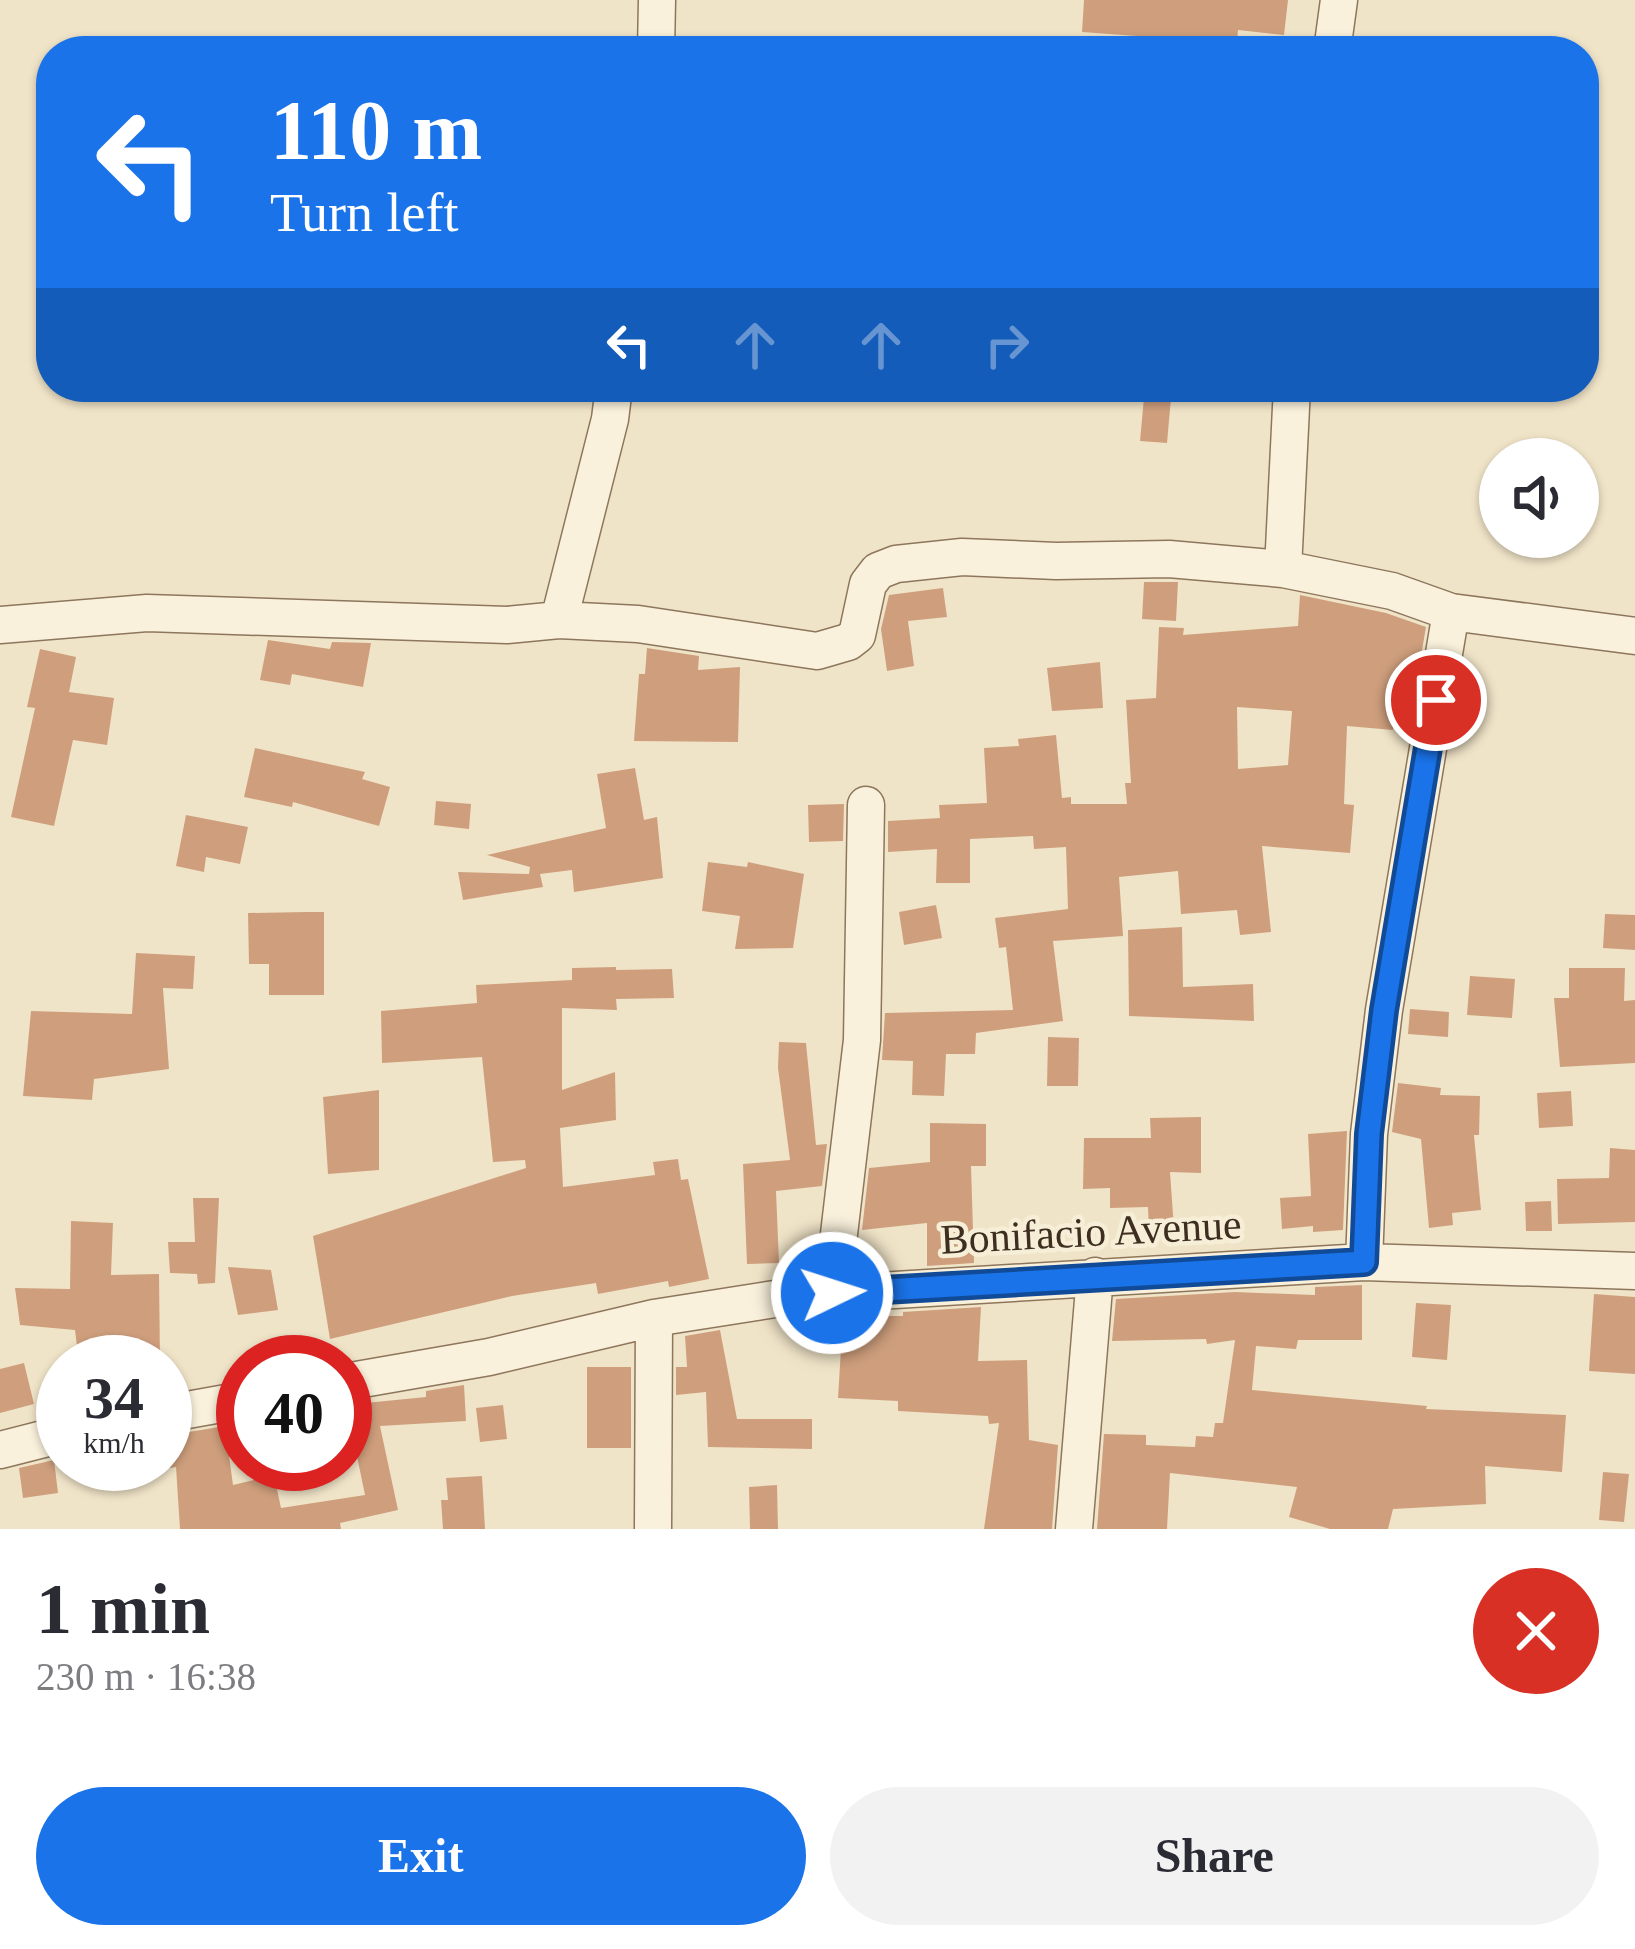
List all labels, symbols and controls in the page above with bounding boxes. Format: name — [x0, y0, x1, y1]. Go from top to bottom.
icon: left — [72, 84, 228, 240]
text: 110 m — [270, 84, 482, 177]
text: Turn left — [270, 183, 459, 243]
icon: left — [596, 312, 662, 378]
icon: ahead — [722, 312, 788, 378]
icon: ahead — [848, 312, 914, 378]
icon: right — [974, 312, 1040, 378]
map controls — [1479, 438, 1599, 558]
button: sound — [1479, 438, 1599, 558]
pin — [1385, 649, 1487, 751]
icon: arrive — [1403, 667, 1469, 733]
street label: Bonifacio Avenue — [939, 1201, 1243, 1263]
position arrow — [769, 1230, 895, 1356]
speed limit sign: 40 — [216, 1335, 372, 1491]
text: 34 — [84, 1365, 144, 1431]
text: km/h — [83, 1426, 145, 1459]
button: close — [1473, 1568, 1599, 1694]
text: 1 min — [36, 1569, 210, 1649]
text: 230 m · 16:38 — [36, 1655, 256, 1698]
button: Exit — [36, 1787, 806, 1925]
button: Share — [830, 1787, 1599, 1925]

